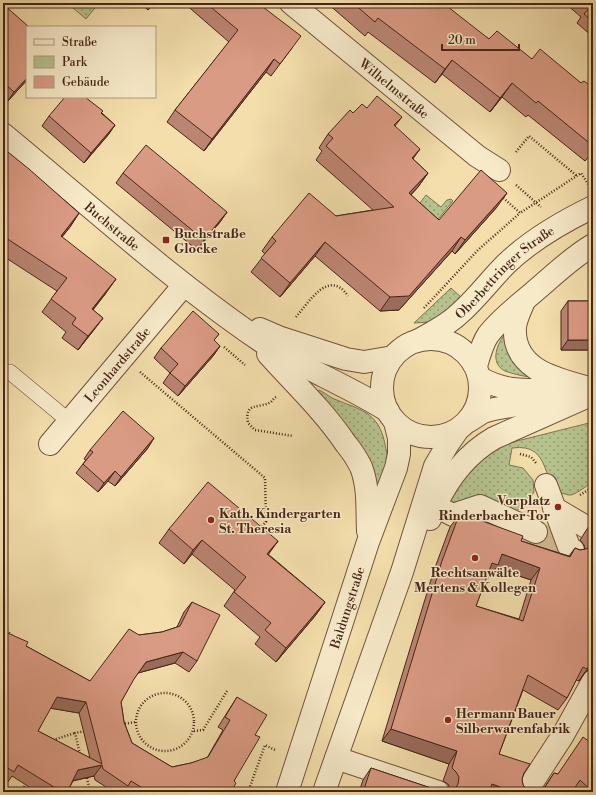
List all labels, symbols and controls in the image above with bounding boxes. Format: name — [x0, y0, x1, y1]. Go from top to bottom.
legend — [26, 26, 156, 98]
scale bar — [442, 26, 519, 52]
text: 20 m — [448, 33, 476, 48]
text: Straße — [62, 35, 97, 50]
text: Park — [62, 55, 88, 70]
street label: Wilhelmstraße — [355, 55, 432, 123]
text: Gebäude — [62, 75, 110, 90]
street label: Buchstraße — [80, 198, 143, 255]
street label: Oberbettringer Straße — [452, 222, 558, 323]
place label: Buchstraße Glocke — [174, 226, 246, 257]
marker: Buchstraße Glocke — [161, 235, 171, 245]
street label: Leonhardstraße — [81, 324, 154, 406]
place label: Vorplatz Rinderbacher Tor — [439, 493, 550, 524]
marker: Vorplatz Rinderbacher Tor — [553, 502, 563, 512]
place label: Kath. Kindergarten St. Theresia — [219, 506, 341, 537]
marker: Kath. Kindergarten St. Theresia — [206, 515, 216, 525]
marker: Rechtsanwälte Mertens & Kollegen — [470, 553, 480, 563]
street label: Baldungstraße — [327, 564, 369, 652]
place label: Rechtsanwälte Mertens & Kollegen — [414, 565, 536, 596]
place label: Hermann Bauer Silberwarenfabrik — [456, 706, 571, 737]
marker: Hermann Bauer Silberwarenfabrik — [443, 715, 453, 725]

